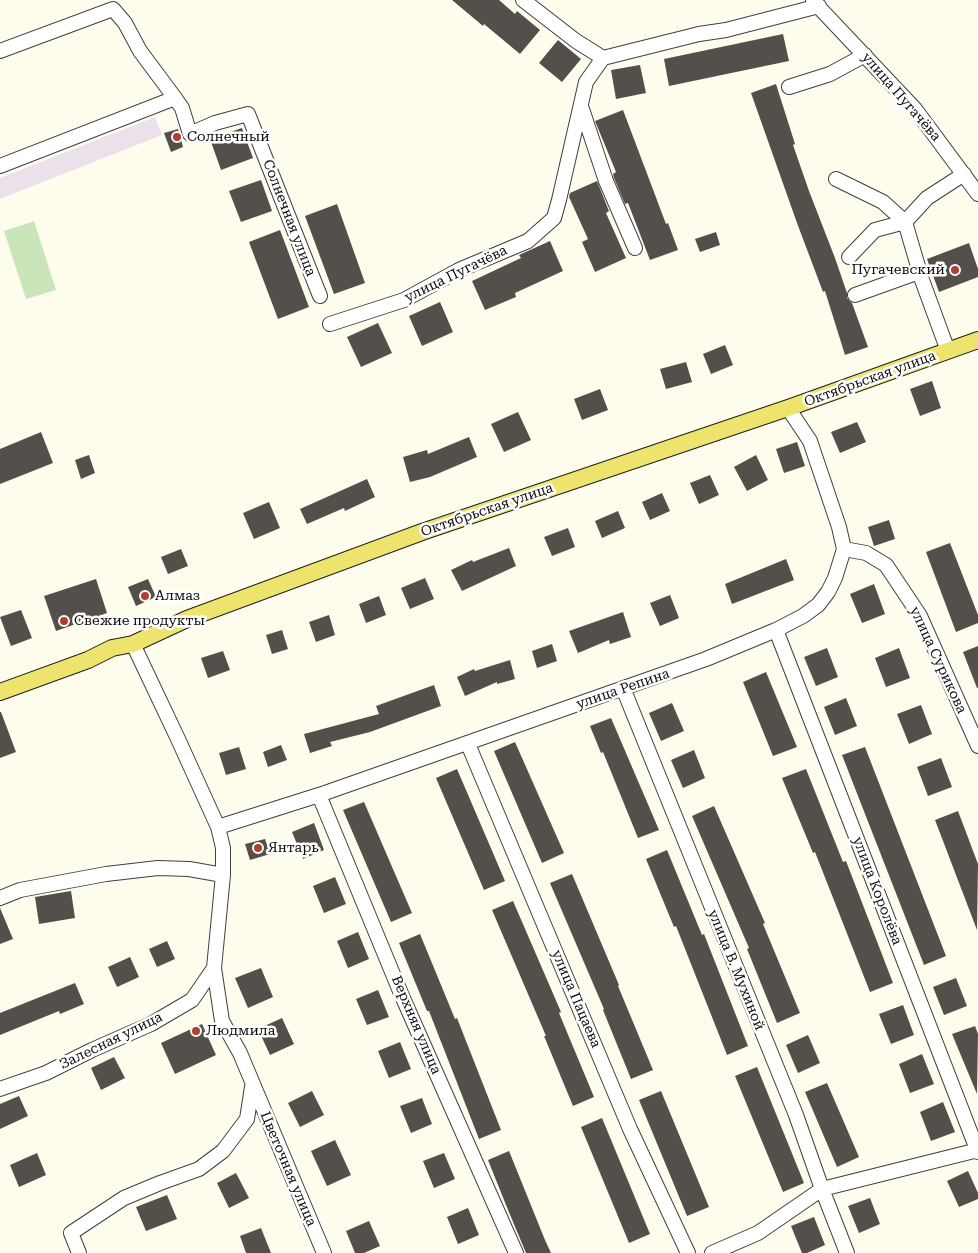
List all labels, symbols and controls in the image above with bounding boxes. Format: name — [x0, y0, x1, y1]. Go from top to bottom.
street label: улица Пугачёва — [858, 49, 944, 145]
place label: Солнечный — [187, 129, 270, 145]
marker: Солнечный — [171, 131, 183, 143]
street label: Солнечная улица — [259, 157, 319, 279]
street label: улица Пугачёва — [402, 242, 510, 306]
place label: Пугачевский — [851, 262, 945, 278]
marker: Пугачевский — [949, 264, 961, 276]
street label: Октябрьская улица — [802, 347, 938, 411]
street label: Октябрьская улица — [419, 479, 555, 541]
place label: Алмаз — [155, 588, 200, 604]
marker: Алмаз — [139, 590, 151, 602]
street label: улица Сурикова — [906, 604, 970, 716]
place label: Свежие продукты — [74, 613, 205, 629]
marker: Свежие продукты — [58, 615, 70, 627]
street label: улица Репина — [574, 665, 672, 713]
street label: улица Королёва — [849, 835, 905, 947]
place label: Янтарь — [268, 840, 319, 856]
marker: Янтарь — [252, 842, 264, 854]
street label: улица В. Мухиной — [704, 907, 768, 1033]
street label: улица Пацаева — [548, 947, 604, 1051]
street label: Верхняя улица — [388, 973, 444, 1077]
street label: Залесная улица — [57, 1009, 165, 1073]
place label: Людмила — [206, 1023, 275, 1039]
marker: Людмила — [190, 1025, 202, 1037]
street label: Цветочная улица — [256, 1109, 320, 1229]

